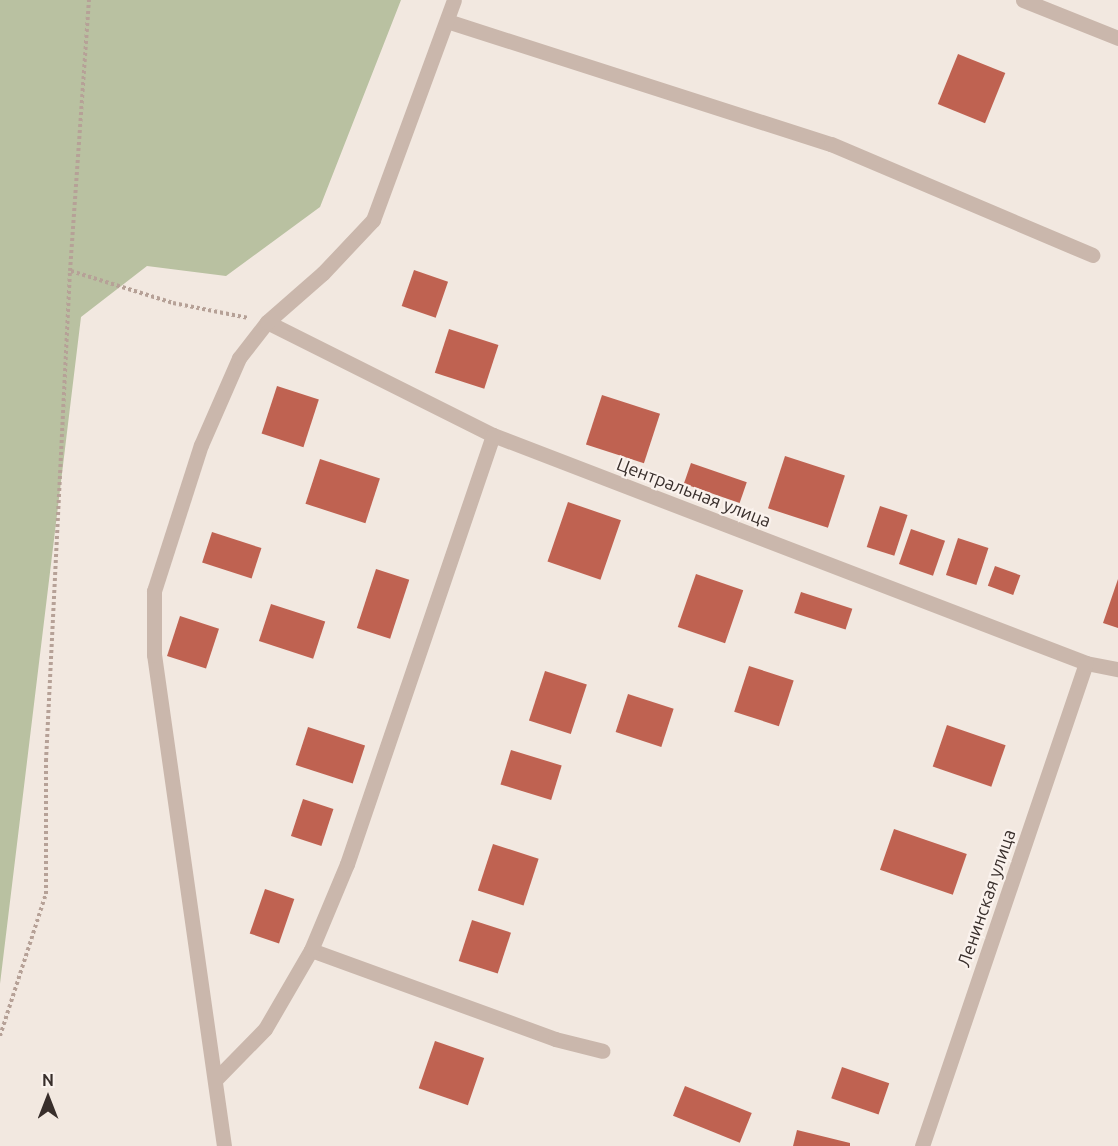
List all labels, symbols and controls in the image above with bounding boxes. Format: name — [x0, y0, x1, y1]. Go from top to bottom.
street label: Центральная улица — [614, 453, 774, 531]
street label: Ленинская улица — [952, 826, 1020, 970]
north arrow — [18, 1068, 78, 1128]
text: N — [42, 1071, 54, 1089]

